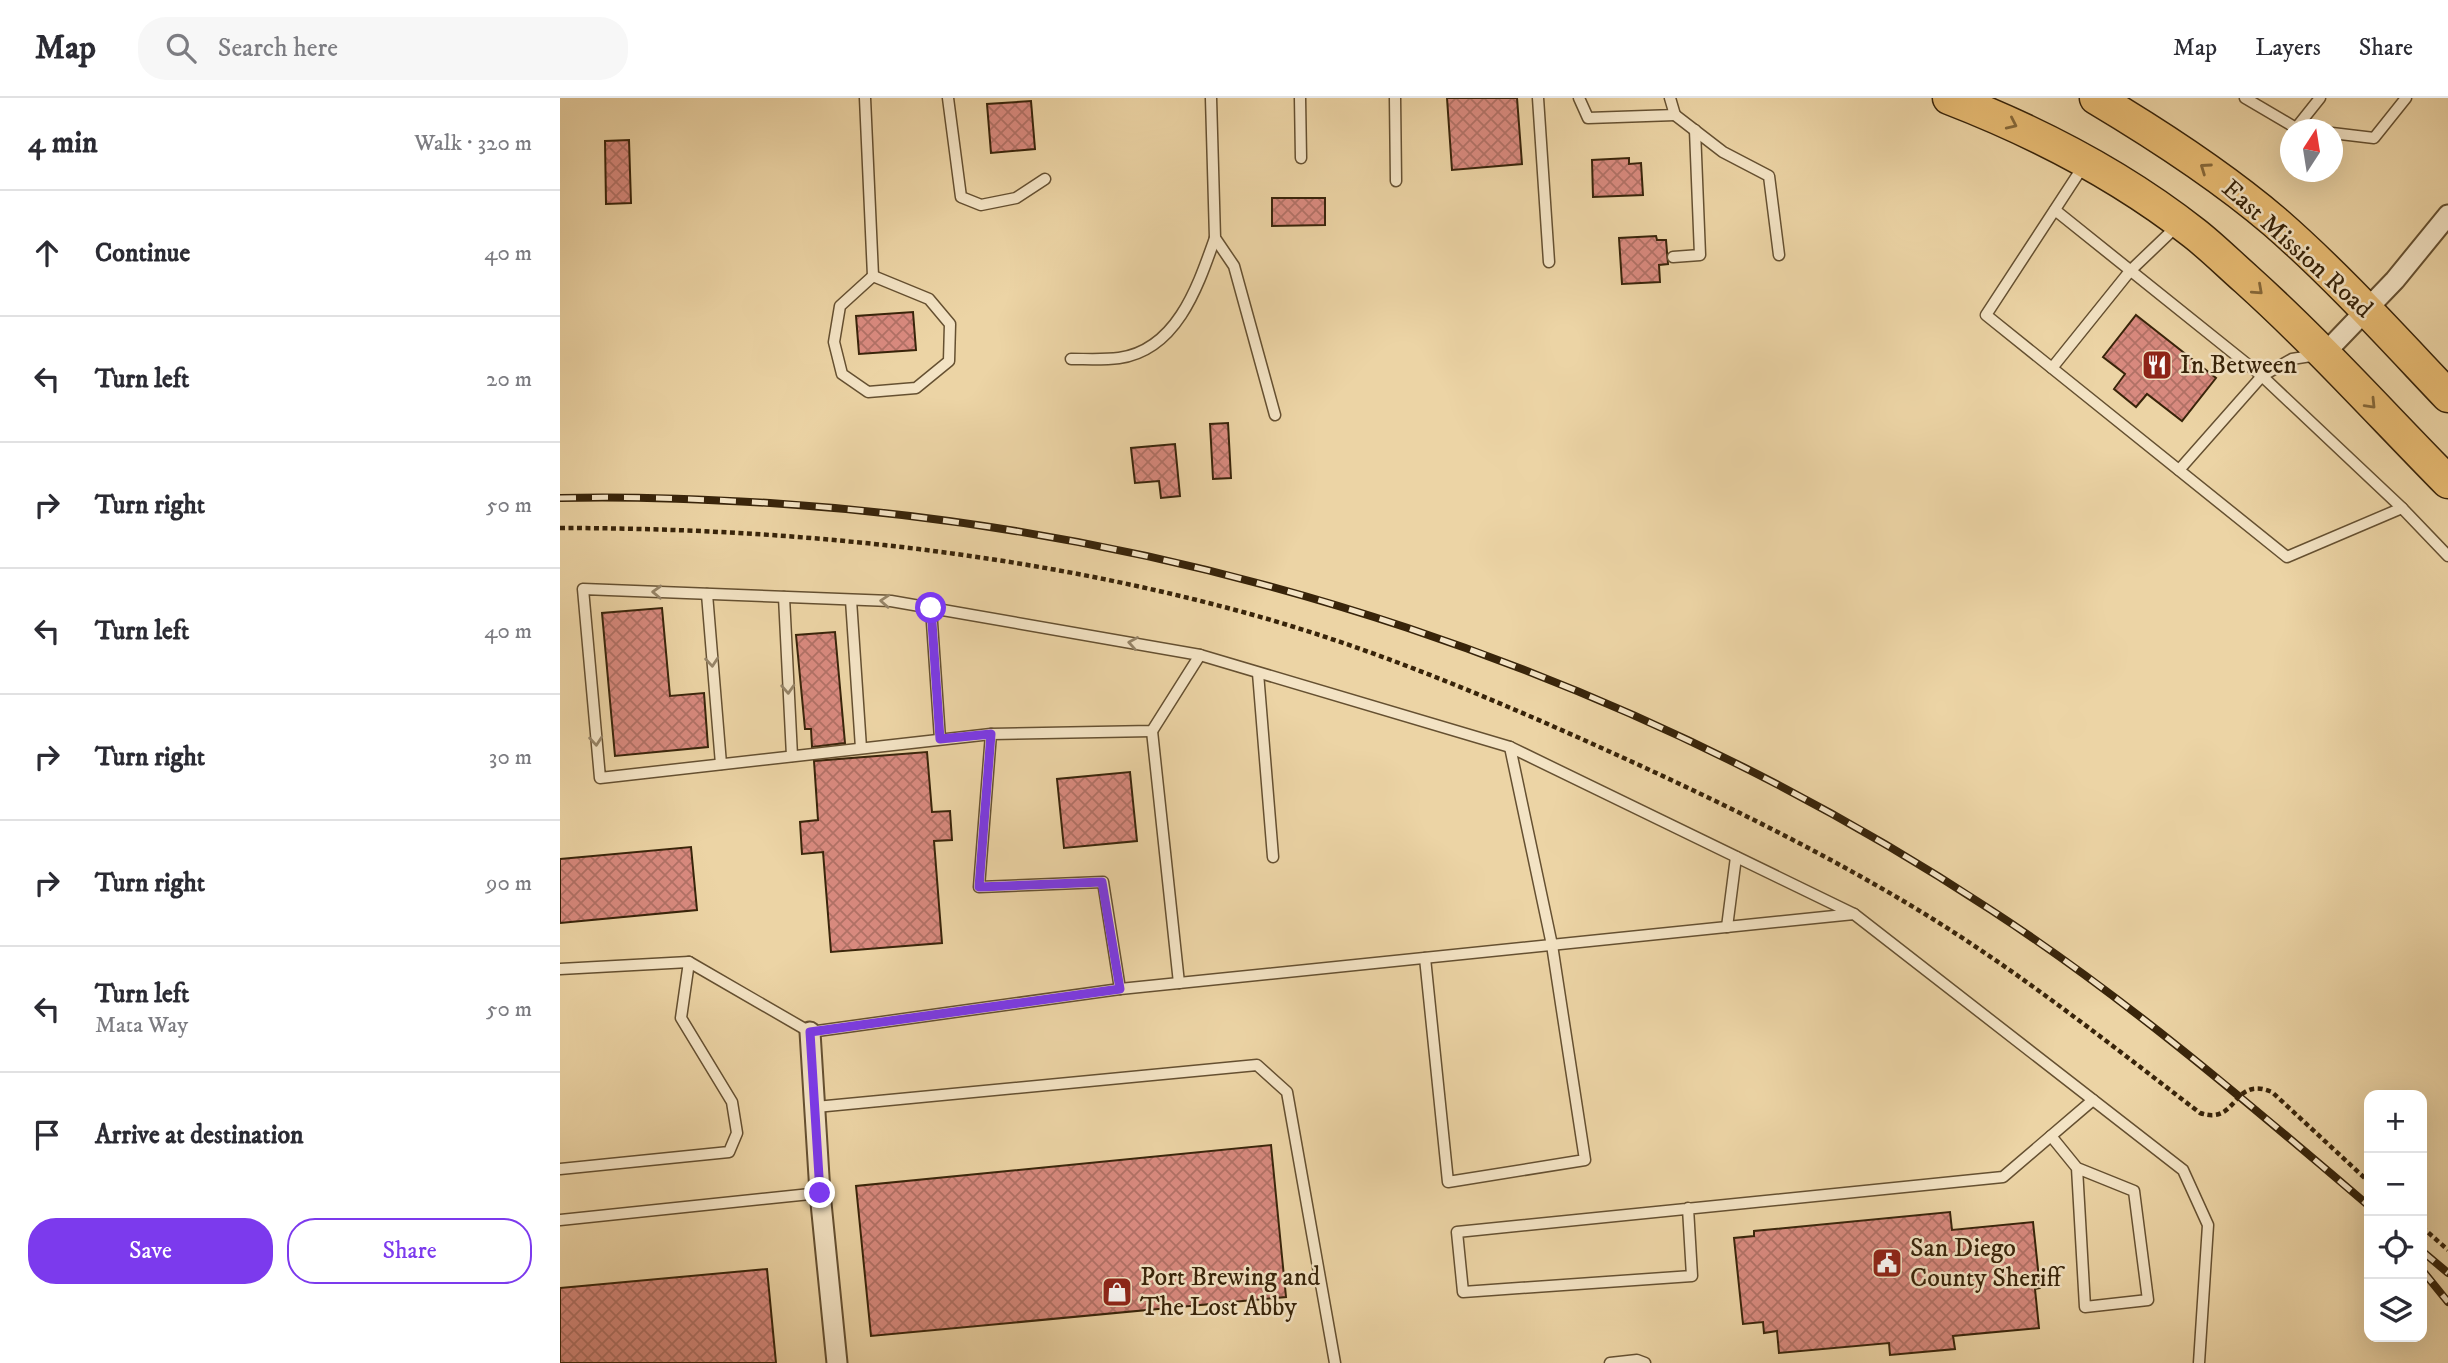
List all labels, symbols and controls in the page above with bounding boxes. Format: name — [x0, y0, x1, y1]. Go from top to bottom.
search box — [138, 17, 628, 80]
text: Map — [35, 28, 96, 69]
icon: search — [162, 29, 200, 67]
text: Search here — [218, 32, 338, 65]
text: Map — [2173, 33, 2217, 63]
text: Layers — [2255, 33, 2321, 63]
text: Share — [2359, 33, 2413, 63]
one-way arrow — [2005, 116, 2017, 130]
north arrow — [2280, 119, 2343, 182]
text: 4 min — [28, 125, 98, 162]
text: Walk · 320 m — [414, 129, 532, 158]
one-way arrow — [2200, 164, 2213, 176]
street label: East Mission Road — [2215, 172, 2379, 326]
icon: ahead — [28, 234, 66, 272]
text: Continue — [95, 237, 190, 270]
text: 40 m — [484, 239, 532, 268]
one-way arrow — [2250, 282, 2263, 294]
restaurant icon: In Between — [2140, 348, 2174, 382]
place label: In Between — [2180, 349, 2298, 382]
icon: left — [28, 360, 66, 398]
text: Turn left — [95, 363, 189, 396]
text: 20 m — [486, 365, 532, 394]
one-way arrow — [2363, 395, 2376, 408]
icon: right — [28, 486, 66, 524]
text: Turn right — [95, 489, 205, 522]
text: 50 m — [486, 491, 532, 520]
one-way arrow — [652, 584, 663, 599]
route start — [915, 592, 946, 623]
one-way arrow — [879, 594, 890, 609]
icon: left — [28, 612, 66, 650]
text: Turn left — [95, 615, 189, 648]
text: 40 m — [484, 617, 532, 646]
one-way arrow — [1127, 637, 1139, 652]
one-way arrow — [704, 657, 719, 668]
one-way arrow — [781, 684, 796, 695]
one-way arrow — [589, 736, 604, 747]
icon: right — [28, 738, 66, 776]
text: Turn right — [95, 741, 205, 774]
text: 30 m — [489, 743, 532, 772]
icon: right — [28, 864, 66, 902]
text: Turn right — [95, 867, 205, 900]
text: 90 m — [486, 869, 532, 898]
text: Turn left — [95, 978, 189, 1011]
icon: left — [28, 990, 66, 1028]
text: 50 m — [486, 995, 532, 1024]
text: Mata Way — [95, 1011, 188, 1040]
map controls — [2364, 1090, 2427, 1342]
button: + — [2364, 1090, 2427, 1153]
icon: arrive — [28, 1116, 66, 1154]
text: Arrive at destination — [95, 1119, 304, 1152]
button: − — [2364, 1153, 2427, 1216]
route end — [804, 1177, 835, 1208]
button: locate — [2364, 1216, 2427, 1279]
button: Save — [28, 1218, 273, 1284]
button: Share — [287, 1218, 532, 1284]
place label: San Diego County Sheriff — [1910, 1232, 2066, 1295]
public building icon: San Diego County Sheriff — [1870, 1246, 1904, 1280]
place label: Port Brewing and The Lost Abby — [1140, 1261, 1320, 1324]
shop icon: Port Brewing and The Lost Abby — [1100, 1275, 1134, 1309]
button: layers — [2364, 1279, 2427, 1342]

